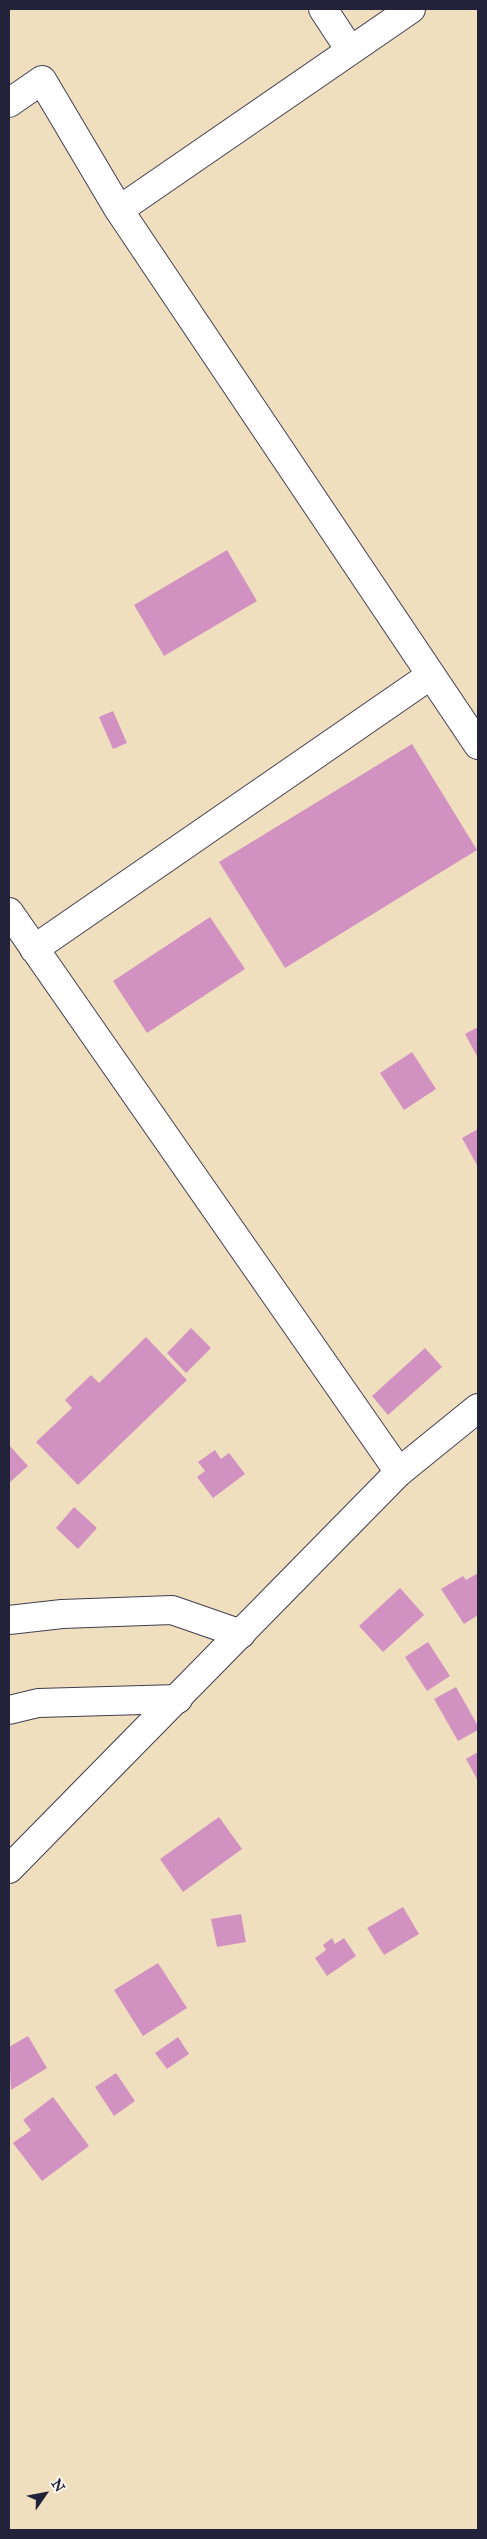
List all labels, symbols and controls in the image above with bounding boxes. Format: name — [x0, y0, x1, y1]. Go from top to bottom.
north arrow — [20, 2469, 70, 2519]
text: N — [48, 2476, 68, 2495]

